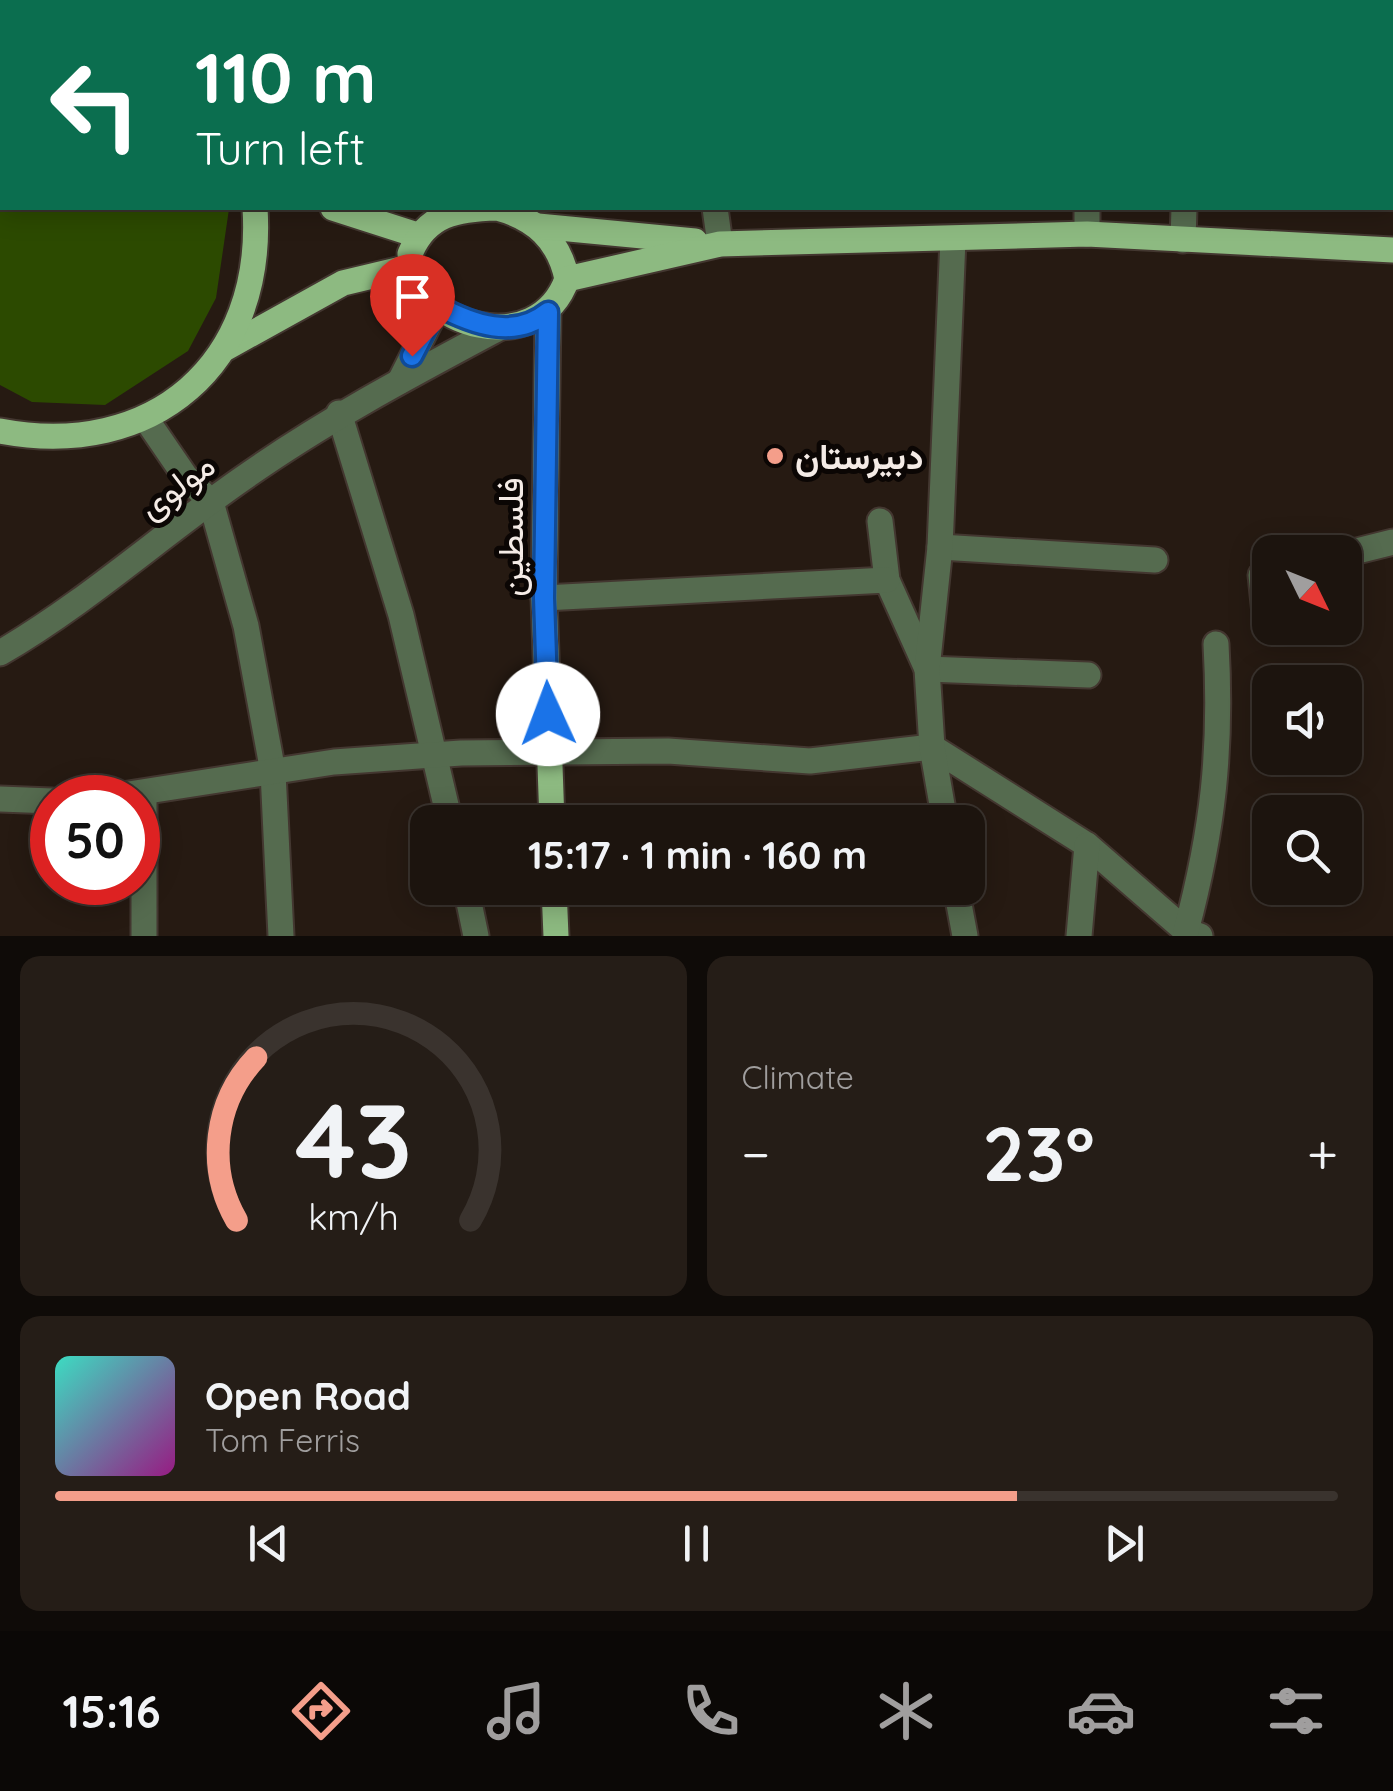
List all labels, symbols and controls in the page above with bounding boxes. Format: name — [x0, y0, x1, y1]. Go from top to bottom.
text: 110 m — [195, 33, 377, 121]
icon: left — [30, 40, 160, 170]
text: Turn left — [195, 120, 365, 176]
pin — [370, 254, 455, 357]
icon: arrive — [385, 269, 440, 324]
place label: دبیرستان — [795, 434, 923, 479]
street label: مولوی — [129, 442, 224, 529]
marker: دبیرستان — [764, 445, 786, 467]
street label: فلسطین — [488, 477, 532, 597]
north arrow — [1252, 535, 1362, 645]
map controls — [1252, 535, 1362, 905]
position arrow — [496, 662, 600, 766]
button: sound — [1252, 665, 1362, 775]
speed limit sign: 50 — [30, 775, 160, 905]
button: search — [1252, 795, 1362, 905]
text: 15:17 · 1 min · 160 m — [528, 831, 867, 879]
text: Climate — [742, 1057, 854, 1097]
text: 43 — [295, 1074, 412, 1204]
text: 23° — [982, 1106, 1095, 1200]
text: − — [742, 1119, 770, 1188]
text: + — [1307, 1119, 1338, 1188]
text: km/h — [308, 1194, 399, 1239]
text: Open Road — [205, 1372, 411, 1420]
text: Tom Ferris — [205, 1420, 360, 1460]
icon: previous — [241, 1516, 296, 1571]
icon: pause — [669, 1516, 724, 1571]
icon: next — [1097, 1516, 1152, 1571]
icon: directions — [286, 1676, 356, 1746]
icon: music — [481, 1676, 551, 1746]
icon: phone — [676, 1676, 746, 1746]
icon: climate — [871, 1676, 941, 1746]
icon: car — [1066, 1676, 1136, 1746]
icon: filters — [1261, 1676, 1331, 1746]
text: 15:16 — [62, 1683, 161, 1739]

